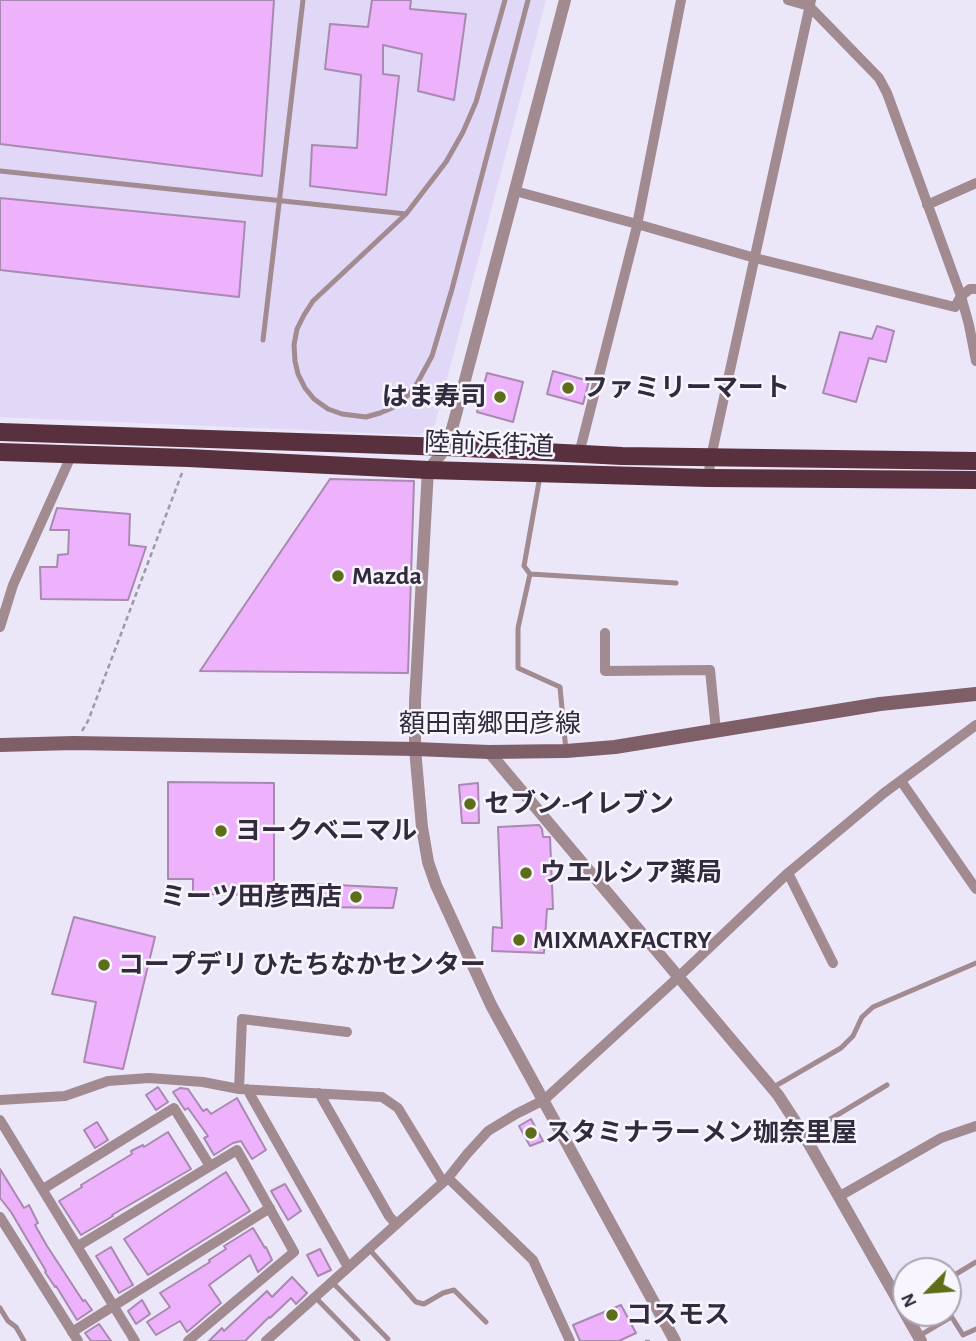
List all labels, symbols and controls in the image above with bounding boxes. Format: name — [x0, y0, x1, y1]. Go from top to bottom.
place label: ファミリーマート — [582, 372, 790, 404]
marker: ファミリーマート — [560, 380, 576, 396]
place label: はま寿司 — [382, 381, 486, 413]
marker: はま寿司 — [492, 389, 508, 405]
street label: 陸前浜街道 — [423, 427, 555, 463]
place label: Mazda — [352, 560, 422, 592]
marker: Mazda — [330, 568, 346, 584]
street label: 額田南郷田彦線 — [399, 708, 581, 740]
place label: セブン-イレブン — [484, 788, 674, 820]
marker: セブン-イレブン — [462, 796, 478, 812]
place label: ヨークベニマル — [235, 815, 417, 847]
marker: ヨークベニマル — [213, 823, 229, 839]
place label: ウエルシア薬局 — [540, 857, 722, 889]
marker: ウエルシア薬局 — [518, 865, 534, 881]
place label: ミーツ田彦西店 — [160, 881, 342, 913]
marker: ミーツ田彦西店 — [348, 889, 364, 905]
place label: MIXMAXFACTRY — [533, 924, 712, 956]
marker: MIXMAXFACTRY — [511, 932, 527, 948]
place label: コープデリ ひたちなかセンター — [118, 949, 486, 981]
marker: コープデリ ひたちなかセンター — [96, 957, 112, 973]
place label: スタミナラーメン珈奈里屋 — [545, 1117, 857, 1149]
marker: スタミナラーメン珈奈里屋 — [523, 1125, 539, 1141]
north arrow — [892, 1257, 962, 1327]
text: N — [898, 1290, 921, 1310]
place label: コスモス — [626, 1299, 730, 1331]
marker: コスモス — [604, 1307, 620, 1323]

